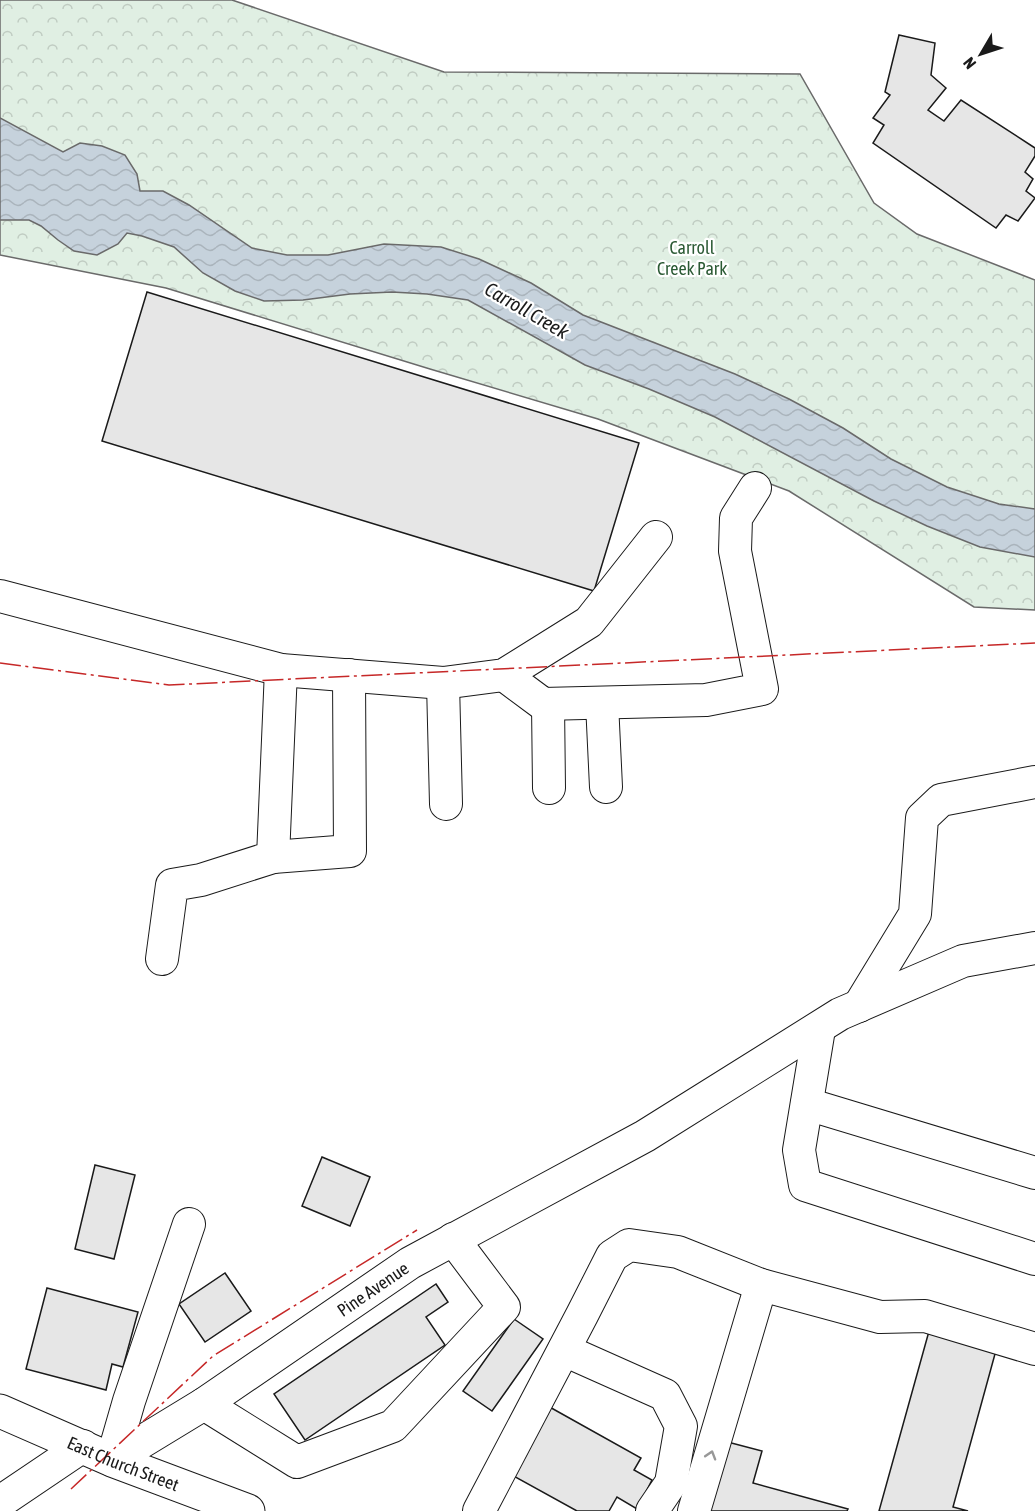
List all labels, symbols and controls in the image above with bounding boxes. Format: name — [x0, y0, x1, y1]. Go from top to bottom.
north arrow — [951, 24, 1011, 84]
text: N — [959, 54, 979, 73]
park label: Carroll Creek Park — [657, 237, 727, 279]
water label: Carroll Creek — [481, 277, 573, 343]
street label: Pine Avenue — [333, 1257, 412, 1320]
street label: East Church Street — [64, 1431, 182, 1495]
one-way arrow — [704, 1450, 716, 1461]

